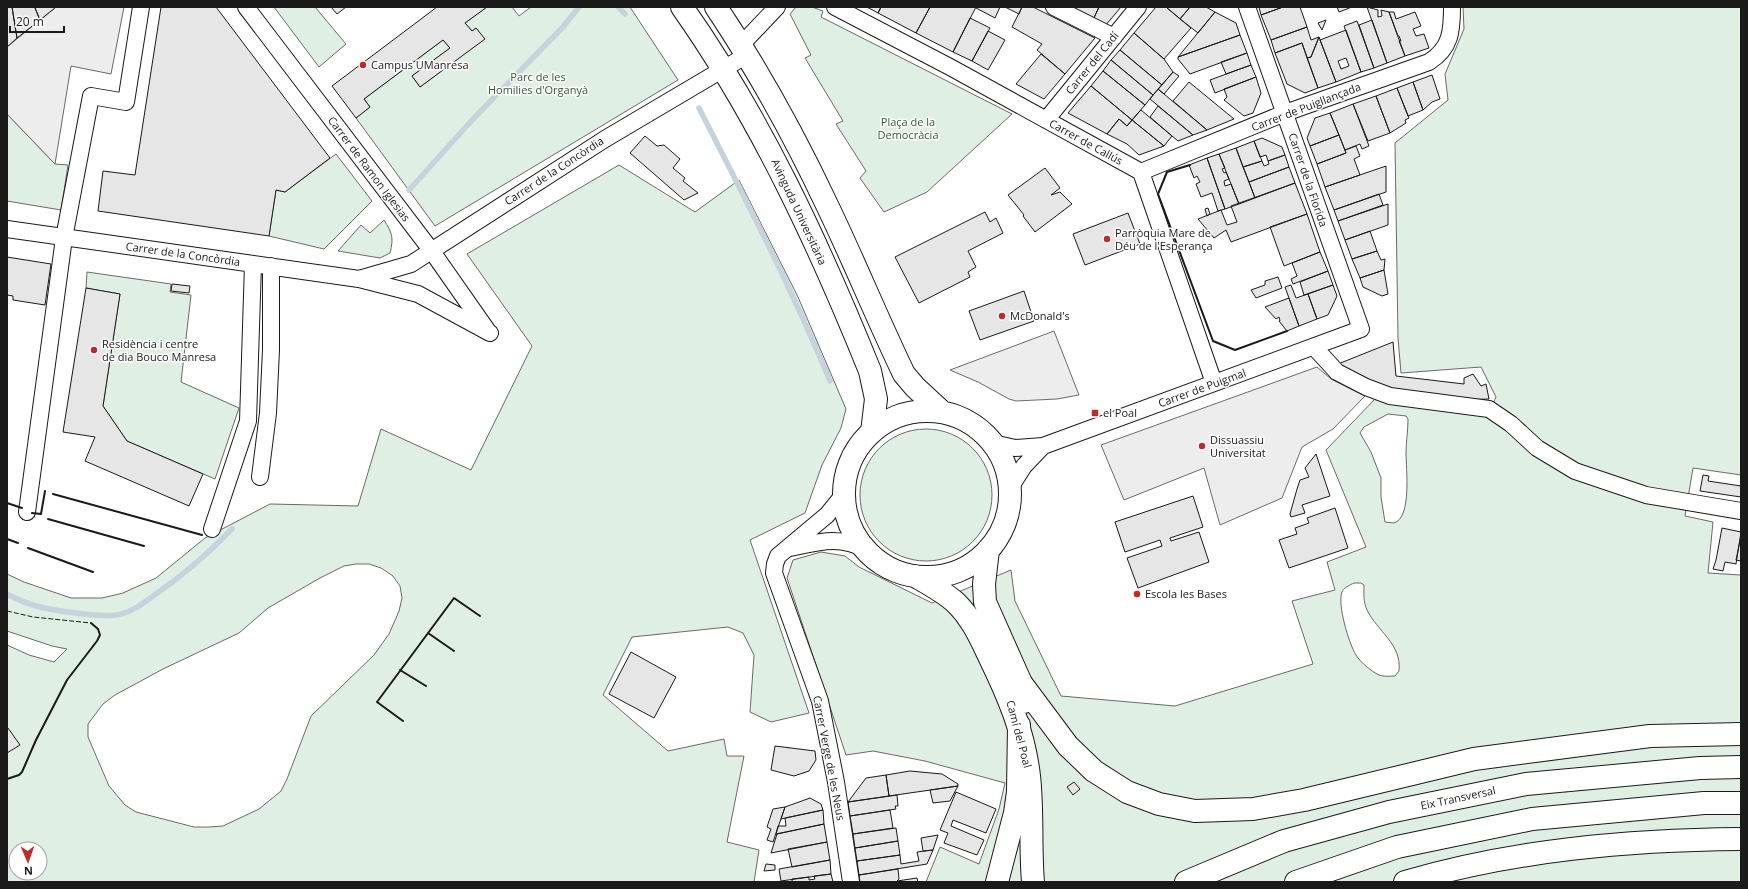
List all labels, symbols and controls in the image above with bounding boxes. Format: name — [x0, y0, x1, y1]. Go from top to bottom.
scale bar — [10, 8, 64, 34]
text: 20 m — [16, 13, 44, 30]
street label: Carrer del Cadí — [1062, 28, 1122, 97]
place label: Campus UManresa — [371, 57, 469, 72]
marker: Campus UManresa — [358, 60, 368, 70]
park label: Parc de les Homilies d'Organyà — [488, 69, 588, 97]
street label: Carrer de Puigllançada — [1249, 79, 1363, 134]
street label: Carrer de Ramon Iglesias — [325, 113, 414, 224]
park label: Plaça de la Democràcia — [878, 114, 939, 142]
street label: Carrer de Callús — [1047, 115, 1126, 168]
street label: Carrer de la Florida — [1285, 131, 1332, 229]
street label: Carrer de la Concòrdia — [501, 133, 606, 208]
street label: Avinguda Universitària — [768, 156, 831, 267]
place label: Parròquia Mare de Déu de l'Esperança — [1115, 225, 1213, 253]
marker: Parròquia Mare de Déu de l'Esperança — [1102, 234, 1112, 244]
street label: Carrer de la Concòrdia — [125, 238, 241, 269]
place label: McDonald's — [1010, 308, 1070, 323]
marker: McDonald's — [997, 311, 1007, 321]
place label: Residència i centre de dia Bouco Manresa — [102, 336, 216, 364]
marker: Residència i centre de dia Bouco Manresa — [89, 345, 99, 355]
street label: Carrer de Puigmal — [1156, 365, 1248, 410]
place label: el Poal — [1103, 405, 1137, 420]
marker: el Poal — [1090, 408, 1100, 418]
place label: Dissuassiu Universitat — [1210, 432, 1266, 460]
marker: Dissuassiu Universitat — [1197, 441, 1207, 451]
place label: Escola les Bases — [1145, 586, 1227, 601]
marker: Escola les Bases — [1132, 589, 1142, 599]
street label: Carrer Verge de les Neus — [810, 694, 849, 822]
street label: Camí del Poal — [1003, 698, 1036, 769]
street label: Eix Transversal — [1419, 782, 1497, 813]
north arrow — [8, 841, 48, 881]
text: N — [24, 864, 33, 879]

